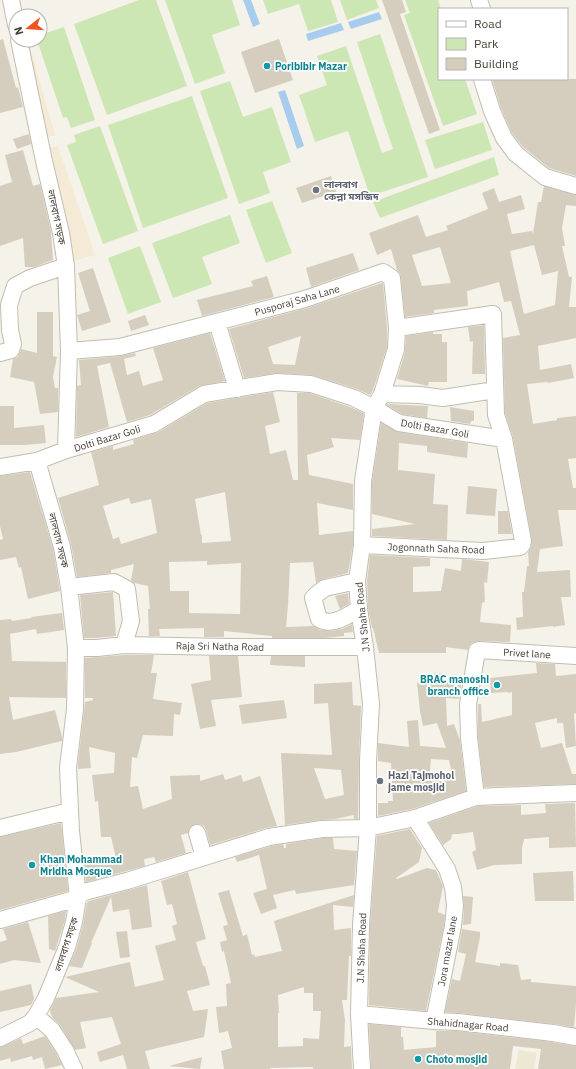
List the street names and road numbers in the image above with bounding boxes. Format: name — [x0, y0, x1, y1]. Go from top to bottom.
street label: লালবাগ সড়ক — [44, 187, 69, 247]
street label: Pusporaj Saha Lane — [253, 282, 342, 319]
street label: Dolti Bazar Goli — [400, 416, 470, 441]
street label: Dolti Bazar Goli — [72, 422, 142, 455]
street label: লালবাগ সড়ক — [45, 510, 72, 570]
street label: Jogonnath Saha Road — [387, 540, 485, 557]
street label: J.N Shaha Road — [352, 581, 373, 653]
street label: Raja Sri Natha Road — [176, 639, 264, 654]
street label: Privet lane — [503, 646, 552, 661]
street label: J.N Shaha Road — [354, 913, 369, 983]
street label: Jora mazar lane — [435, 914, 460, 987]
street label: লালবাগ সড়ক — [51, 915, 82, 974]
street label: Shahidnagar Road — [427, 1014, 509, 1035]

